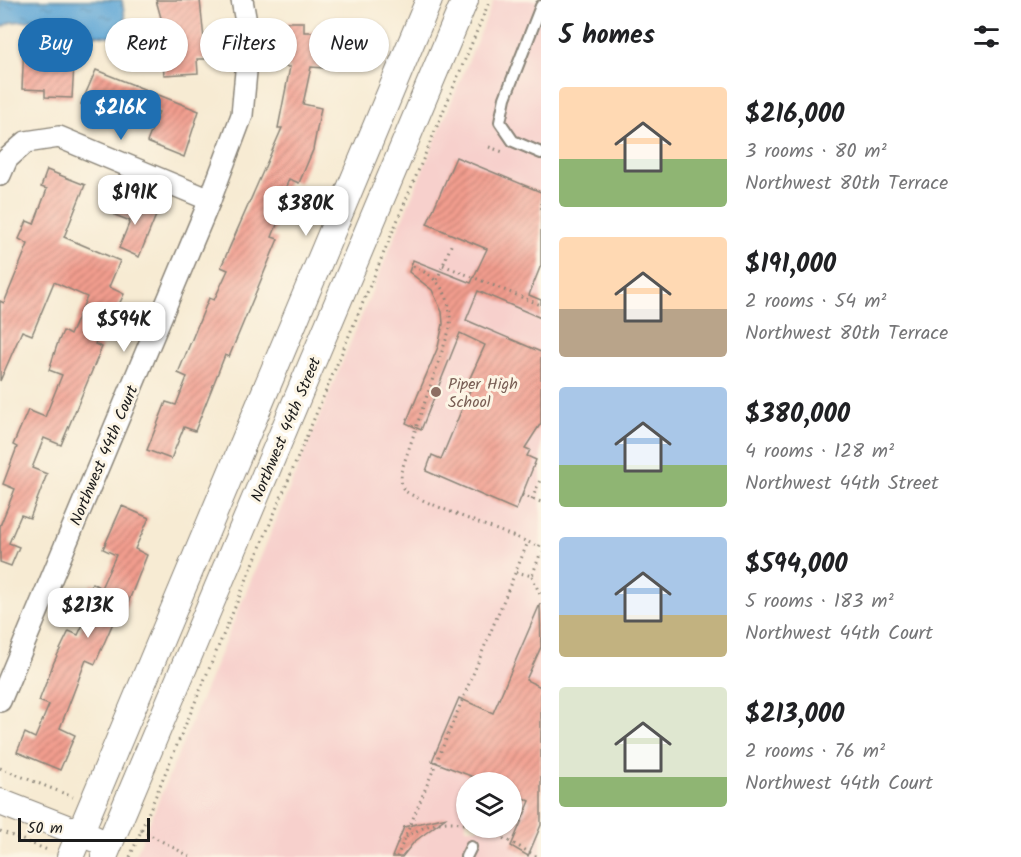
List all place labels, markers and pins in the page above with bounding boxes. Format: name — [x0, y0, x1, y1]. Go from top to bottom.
pin: $216K — [79, 90, 163, 141]
pin: $191K — [93, 175, 177, 226]
pin: $380K — [264, 186, 348, 237]
pin: $594K — [82, 302, 166, 353]
place label: Piper High School — [448, 372, 518, 415]
marker: Piper High School — [429, 385, 443, 399]
pin: $213K — [46, 588, 130, 639]

